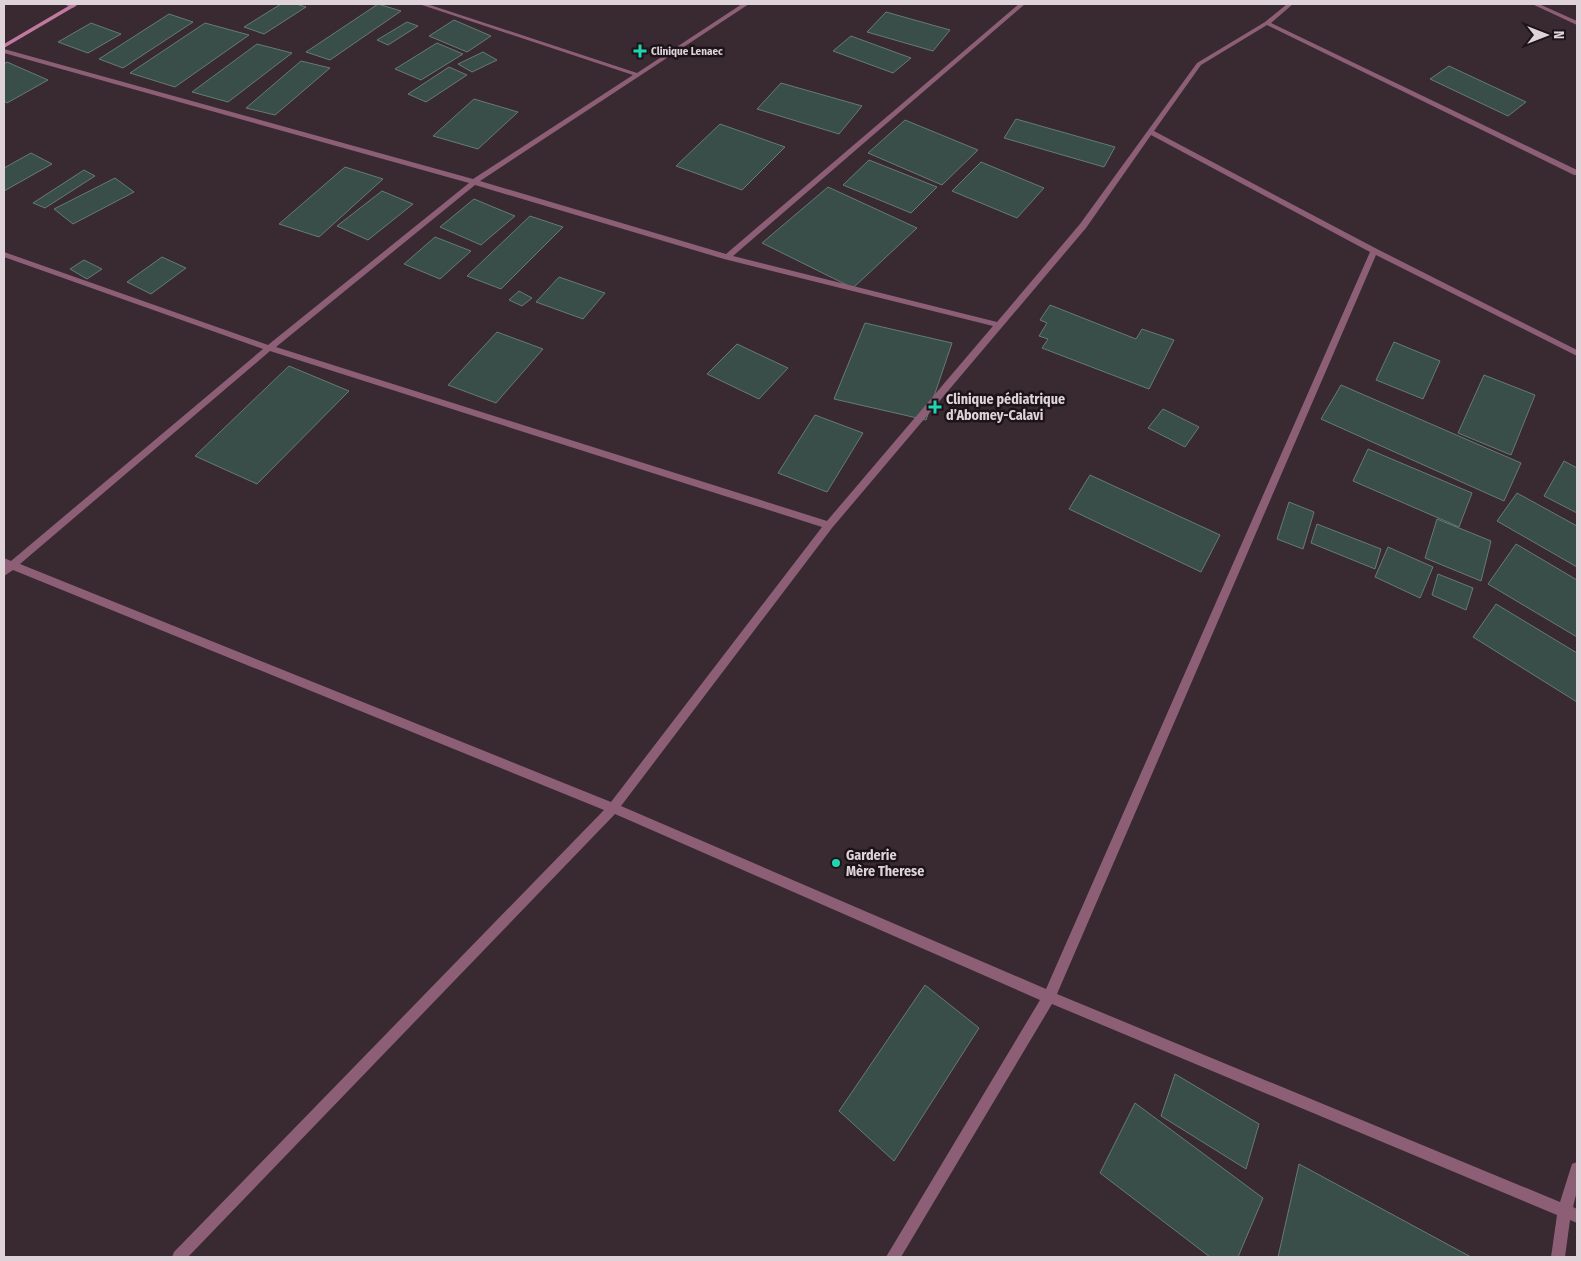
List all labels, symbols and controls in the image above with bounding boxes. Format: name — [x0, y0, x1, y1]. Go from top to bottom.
north arrow — [1521, 10, 1571, 60]
text: N — [1550, 31, 1567, 39]
marker: Clinique Lenaec — [633, 44, 647, 58]
place label: Clinique Lenaec — [651, 45, 723, 58]
place label: Clinique pédiatrique d’Abomey-Calavi — [946, 391, 1065, 424]
marker: Clinique pédiatrique d’Abomey-Calavi — [928, 400, 942, 414]
place label: Garderie Mère Therese — [846, 847, 924, 880]
marker: Garderie Mère Therese — [830, 857, 842, 869]

